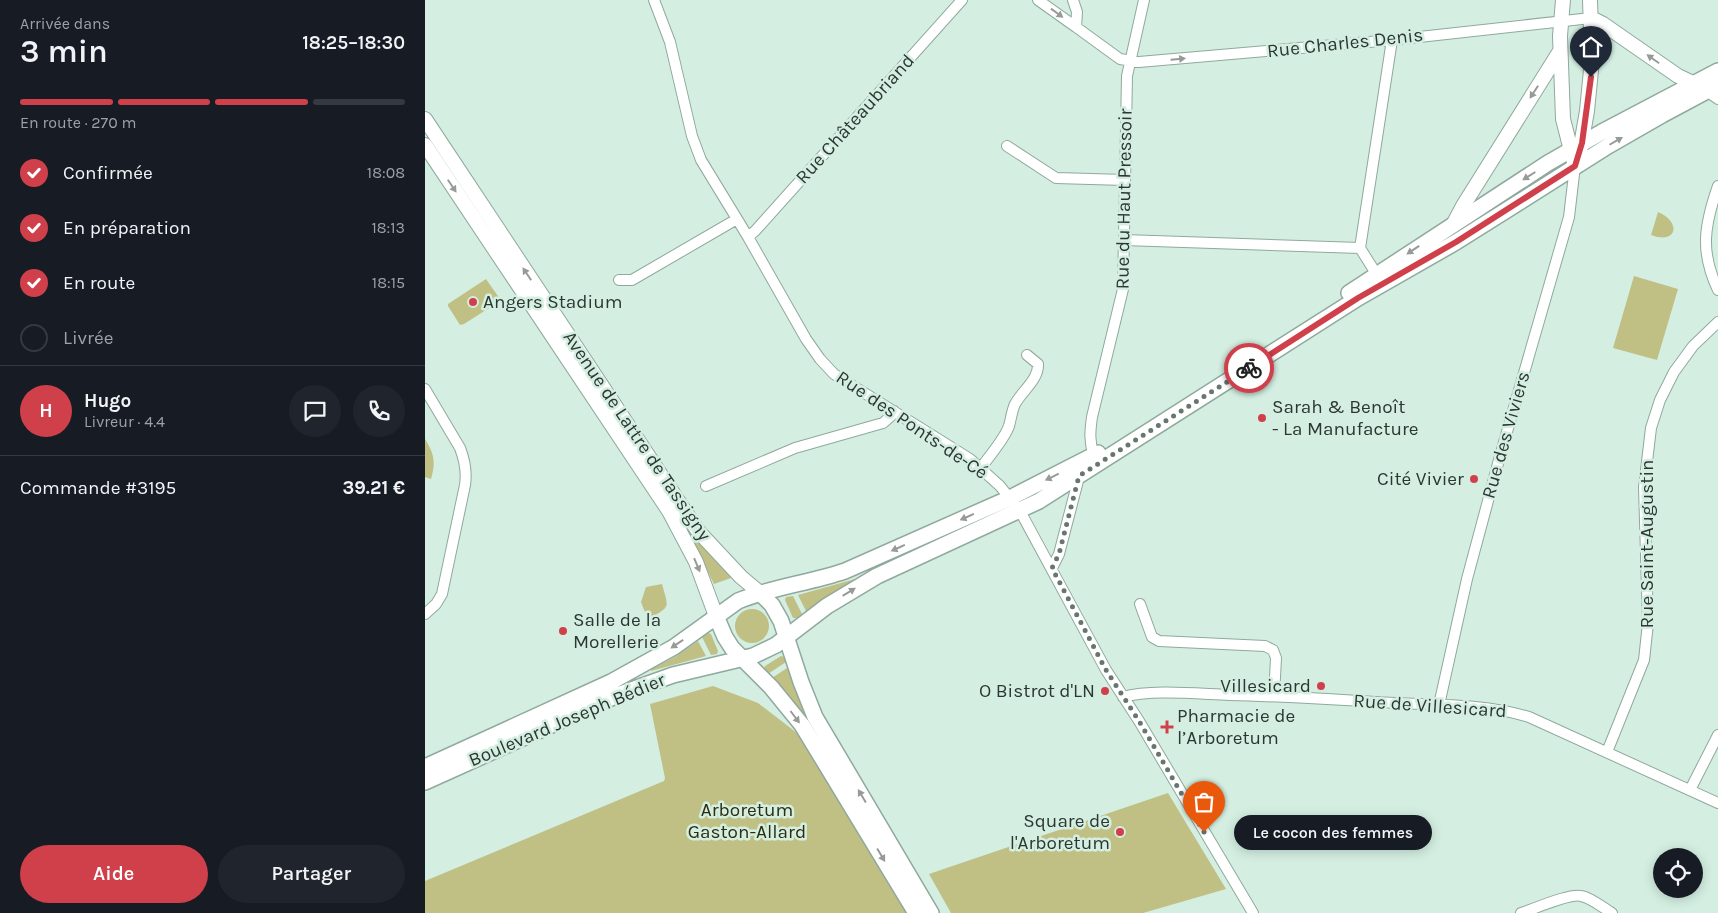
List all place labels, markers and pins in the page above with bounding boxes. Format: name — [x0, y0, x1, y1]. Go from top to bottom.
pin — [1570, 26, 1612, 77]
place label: Angers Stadium — [483, 291, 623, 313]
marker: Angers Stadium — [467, 296, 479, 308]
place label: Sarah & Benoît - La Manufacture — [1272, 396, 1419, 440]
marker: Sarah & Benoît - La Manufacture — [1256, 412, 1268, 424]
place label: Cité Vivier — [1377, 468, 1464, 490]
marker: Cité Vivier — [1468, 473, 1480, 485]
place label: Salle de la Morellerie — [573, 609, 661, 653]
marker: Salle de la Morellerie — [557, 625, 569, 637]
place label: Villesicard — [1220, 675, 1311, 697]
place label: O Bistrot d'LN — [979, 680, 1095, 702]
marker: Villesicard — [1315, 680, 1327, 692]
marker: O Bistrot d'LN — [1099, 685, 1111, 697]
place label: Pharmacie de l’Arboretum — [1177, 705, 1295, 749]
marker: Pharmacie de l’Arboretum — [1161, 721, 1173, 733]
pin — [1183, 781, 1225, 832]
place label: Square de l'Arboretum — [1010, 810, 1110, 854]
callout: Le cocon des femmes — [1234, 814, 1431, 850]
marker: Square de l'Arboretum — [1114, 826, 1126, 838]

